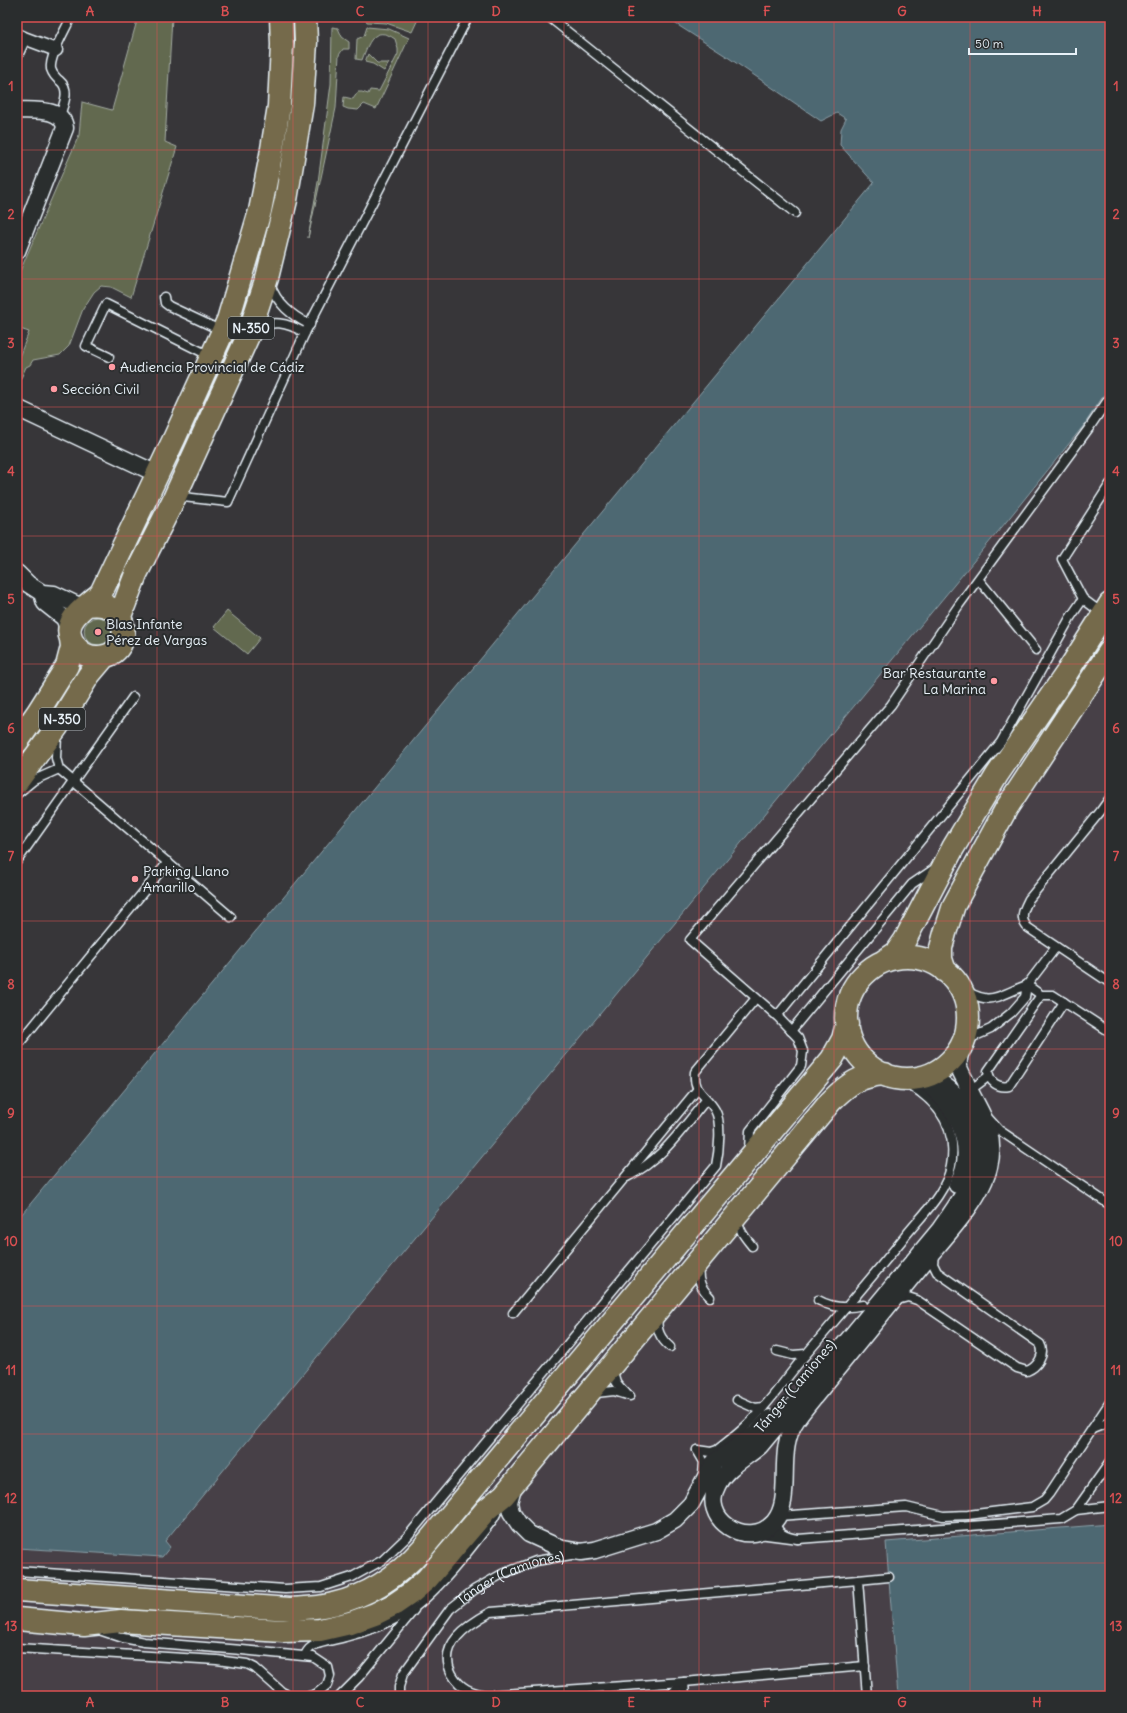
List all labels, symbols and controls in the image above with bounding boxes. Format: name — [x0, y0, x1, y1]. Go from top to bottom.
text: A — [86, 3, 95, 20]
text: B — [221, 3, 230, 20]
text: C — [356, 3, 365, 20]
text: D — [491, 3, 501, 20]
text: E — [627, 3, 635, 20]
text: F — [763, 3, 771, 20]
text: G — [897, 3, 907, 20]
text: H — [1032, 3, 1042, 20]
scale bar — [969, 30, 1076, 56]
text: 50 m — [975, 36, 1004, 51]
text: 1 — [8, 78, 14, 95]
text: 1 — [1113, 78, 1119, 95]
text: 2 — [7, 206, 15, 223]
text: 2 — [1112, 206, 1120, 223]
road number: N-350 — [228, 317, 274, 339]
text: 3 — [7, 335, 15, 352]
text: 3 — [1112, 335, 1120, 352]
place label: Audiencia Provincial de Cádiz — [120, 358, 305, 376]
marker: Audiencia Provincial de Cádiz — [107, 362, 117, 372]
place label: Sección Civil — [62, 380, 139, 398]
marker: Sección Civil — [49, 384, 59, 394]
text: 4 — [7, 463, 15, 480]
text: 4 — [1112, 463, 1120, 480]
text: 5 — [7, 591, 15, 608]
text: 5 — [1112, 591, 1120, 608]
place label: Blas Infante Pérez de Vargas — [106, 615, 207, 649]
marker: Blas Infante Pérez de Vargas — [93, 627, 103, 637]
place label: Bar Restaurante La Marina — [883, 664, 986, 698]
marker: Bar Restaurante La Marina — [989, 676, 999, 686]
road number: N-350 — [39, 708, 85, 730]
text: 6 — [7, 720, 15, 737]
text: 6 — [1112, 720, 1120, 737]
text: 7 — [8, 848, 15, 865]
text: 7 — [1113, 848, 1120, 865]
place label: Parking Llano Amarillo — [143, 862, 229, 896]
marker: Parking Llano Amarillo — [130, 874, 140, 884]
text: 8 — [7, 976, 15, 993]
text: 8 — [1112, 976, 1120, 993]
text: 9 — [7, 1105, 15, 1122]
text: 9 — [1112, 1105, 1120, 1122]
text: 10 — [4, 1233, 18, 1250]
text: 10 — [1109, 1233, 1123, 1250]
street label: Tánger (Camiones) — [750, 1335, 840, 1437]
text: 11 — [6, 1362, 16, 1379]
text: 11 — [1111, 1362, 1121, 1379]
text: 12 — [5, 1490, 17, 1507]
text: 12 — [1110, 1490, 1122, 1507]
street label: Tánger (Camiones) — [453, 1547, 566, 1609]
text: 13 — [5, 1618, 17, 1635]
text: 13 — [1110, 1618, 1122, 1635]
text: A — [86, 1694, 95, 1711]
text: B — [221, 1694, 230, 1711]
text: C — [356, 1694, 365, 1711]
text: D — [491, 1694, 501, 1711]
text: E — [627, 1694, 635, 1711]
text: F — [763, 1694, 771, 1711]
text: G — [897, 1694, 907, 1711]
text: H — [1032, 1694, 1042, 1711]

